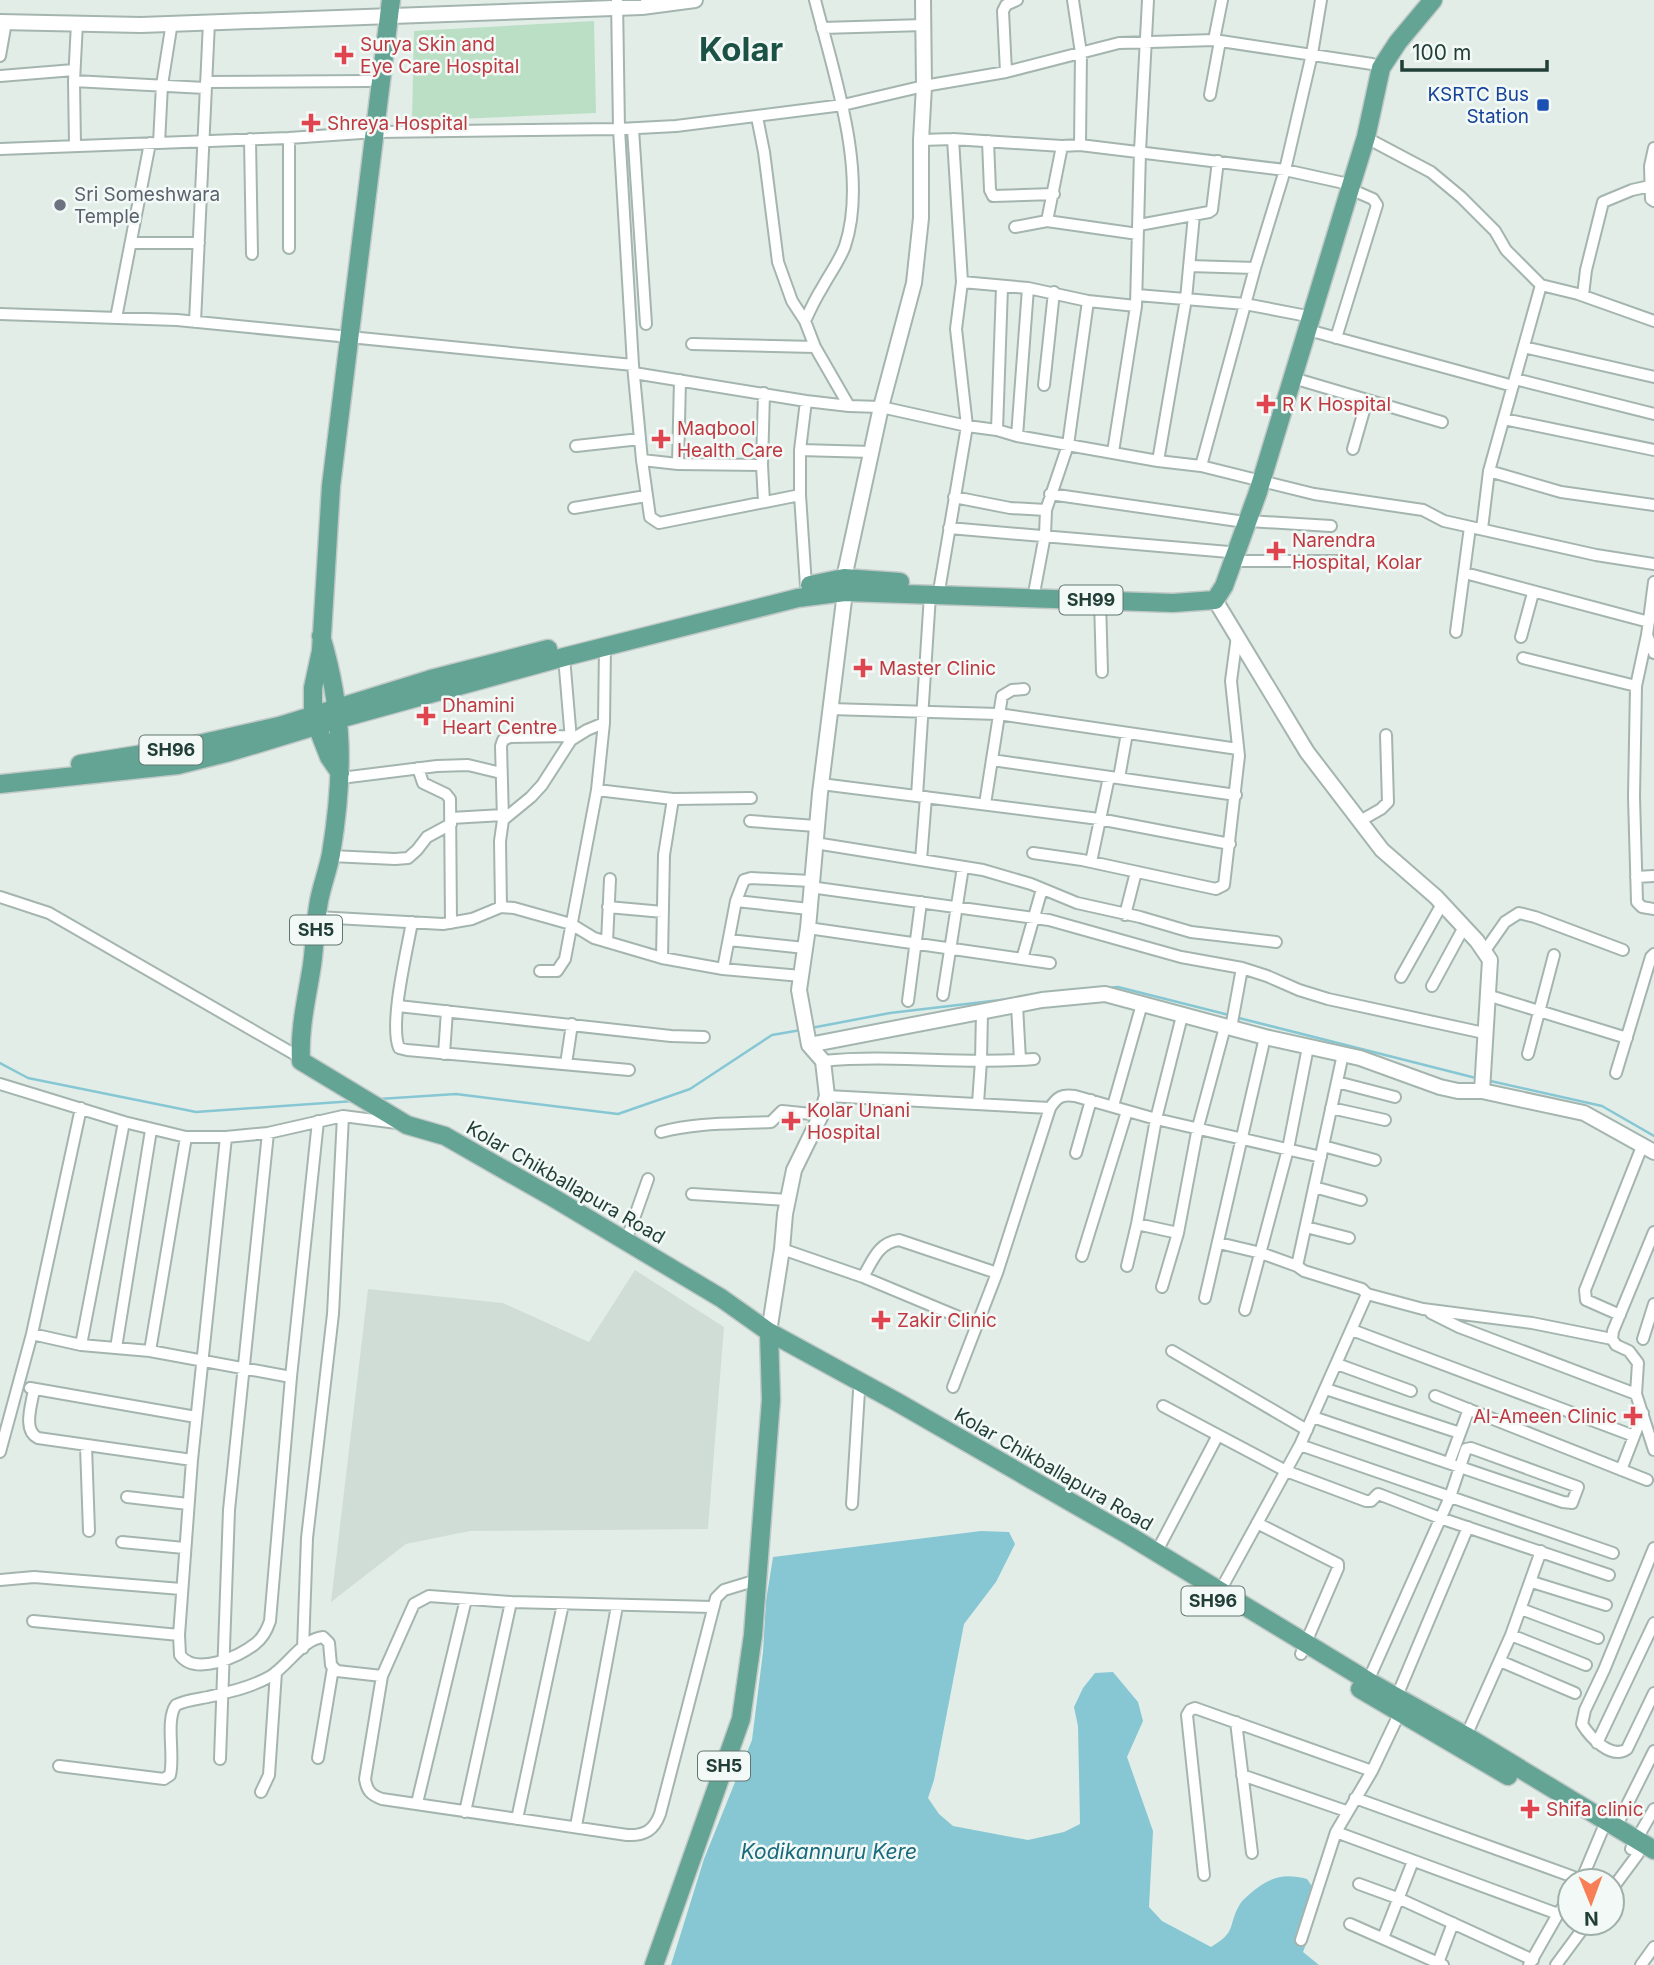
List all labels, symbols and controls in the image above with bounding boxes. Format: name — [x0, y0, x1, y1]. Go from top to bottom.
scale bar — [1402, 28, 1547, 72]
district label: Kolar — [699, 29, 783, 69]
place label: Surya Skin and Eye Care Hospital — [360, 33, 519, 78]
text: 100 m — [1412, 40, 1471, 65]
marker: Surya Skin and Eye Care Hospital — [334, 45, 354, 65]
place label: KSRTC Bus Station — [1427, 83, 1529, 128]
marker: KSRTC Bus Station — [1535, 97, 1551, 113]
place label: Shreya Hospital — [327, 112, 468, 135]
marker: Shreya Hospital — [301, 113, 321, 133]
place label: Sri Someshwara Temple — [74, 183, 220, 228]
marker: Sri Someshwara Temple — [52, 197, 68, 213]
place label: R K Hospital — [1282, 393, 1391, 416]
marker: R K Hospital — [1256, 394, 1276, 414]
place label: Maqbool Health Care — [677, 417, 783, 462]
marker: Maqbool Health Care — [651, 429, 671, 449]
place label: Narendra Hospital, Kolar — [1292, 529, 1422, 574]
marker: Narendra Hospital, Kolar — [1266, 541, 1286, 561]
road number: SH99 — [1060, 586, 1122, 614]
place label: Master Clinic — [879, 657, 996, 680]
marker: Master Clinic — [853, 658, 873, 678]
place label: Dhamini Heart Centre — [442, 694, 557, 739]
marker: Dhamini Heart Centre — [416, 706, 436, 726]
road number: SH96 — [140, 736, 202, 764]
road number: SH5 — [290, 916, 342, 945]
place label: Kolar Unani Hospital — [807, 1099, 910, 1144]
marker: Kolar Unani Hospital — [781, 1111, 801, 1131]
street label: Kolar Chikballapura Road — [462, 1116, 669, 1249]
place label: Zakir Clinic — [897, 1309, 997, 1332]
marker: Zakir Clinic — [871, 1310, 891, 1330]
street label: Kolar Chikballapura Road — [950, 1403, 1157, 1536]
place label: Al-Ameen Clinic — [1473, 1405, 1617, 1428]
marker: Al-Ameen Clinic — [1623, 1406, 1643, 1426]
road number: SH96 — [1182, 1586, 1244, 1616]
road number: SH5 — [698, 1751, 750, 1780]
place label: Shifa clinic — [1546, 1798, 1644, 1821]
marker: Shifa clinic — [1520, 1799, 1540, 1819]
water label: Kodikannuru Kere — [741, 1839, 917, 1864]
north arrow — [1556, 1867, 1626, 1937]
text: N — [1584, 1907, 1599, 1930]

